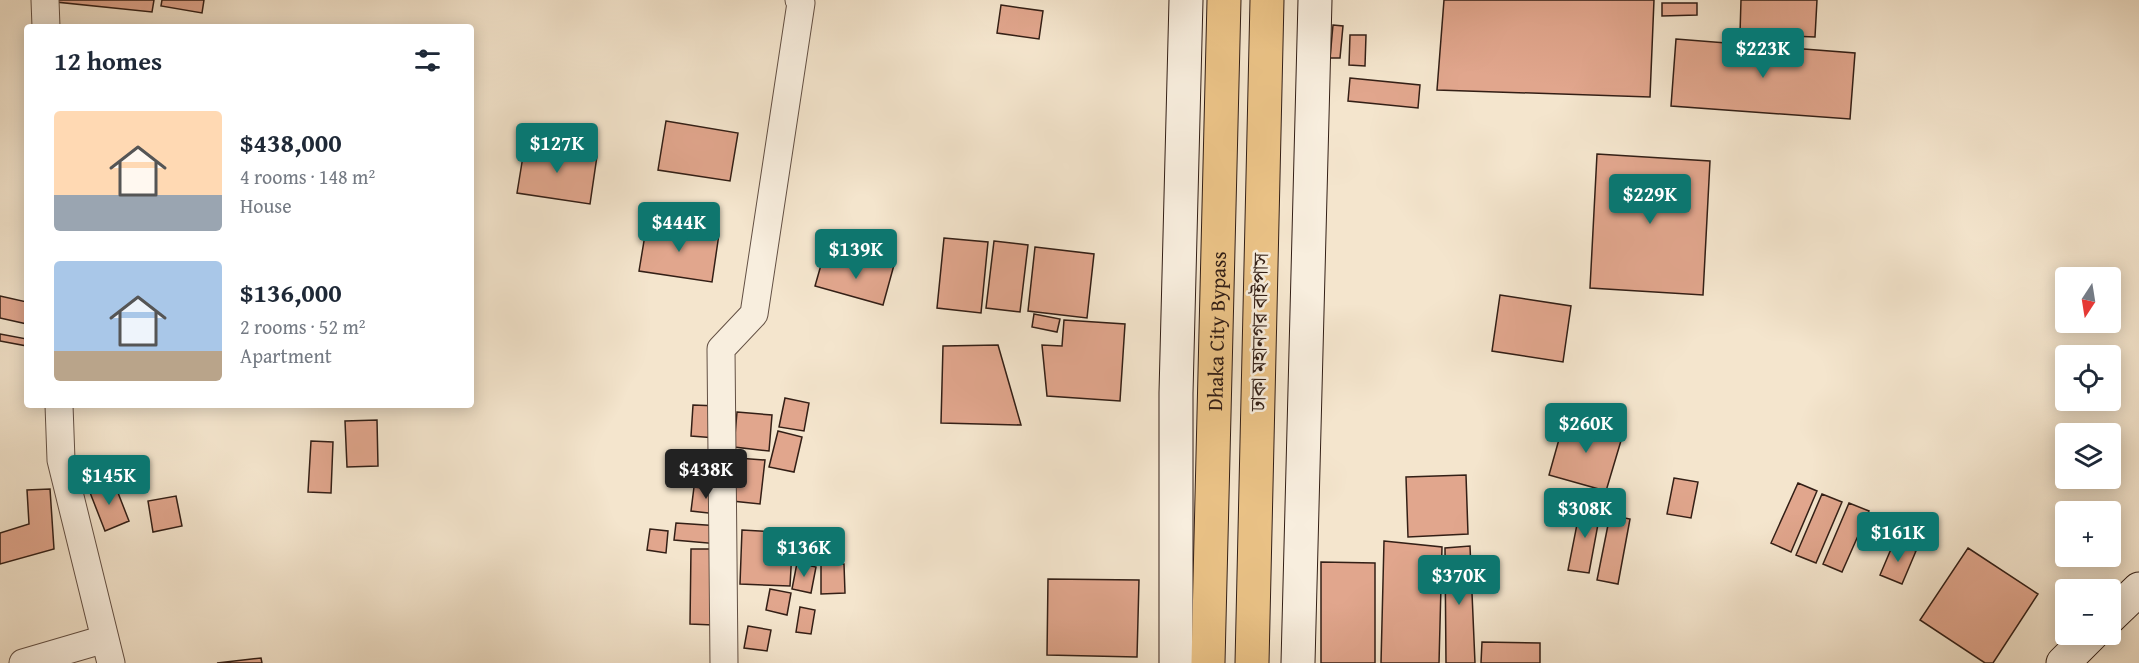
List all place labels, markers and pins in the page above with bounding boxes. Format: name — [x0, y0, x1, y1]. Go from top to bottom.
pin: $223K — [1721, 28, 1805, 79]
pin: $127K — [515, 123, 599, 174]
pin: $229K — [1608, 174, 1692, 225]
pin: $444K — [637, 202, 721, 253]
pin: $139K — [814, 229, 898, 280]
pin: $260K — [1544, 403, 1628, 454]
pin: $438K — [664, 449, 748, 500]
pin: $145K — [67, 455, 151, 506]
pin: $308K — [1543, 488, 1627, 539]
pin: $161K — [1856, 512, 1940, 563]
pin: $136K — [762, 527, 846, 578]
pin: $370K — [1417, 555, 1501, 606]

